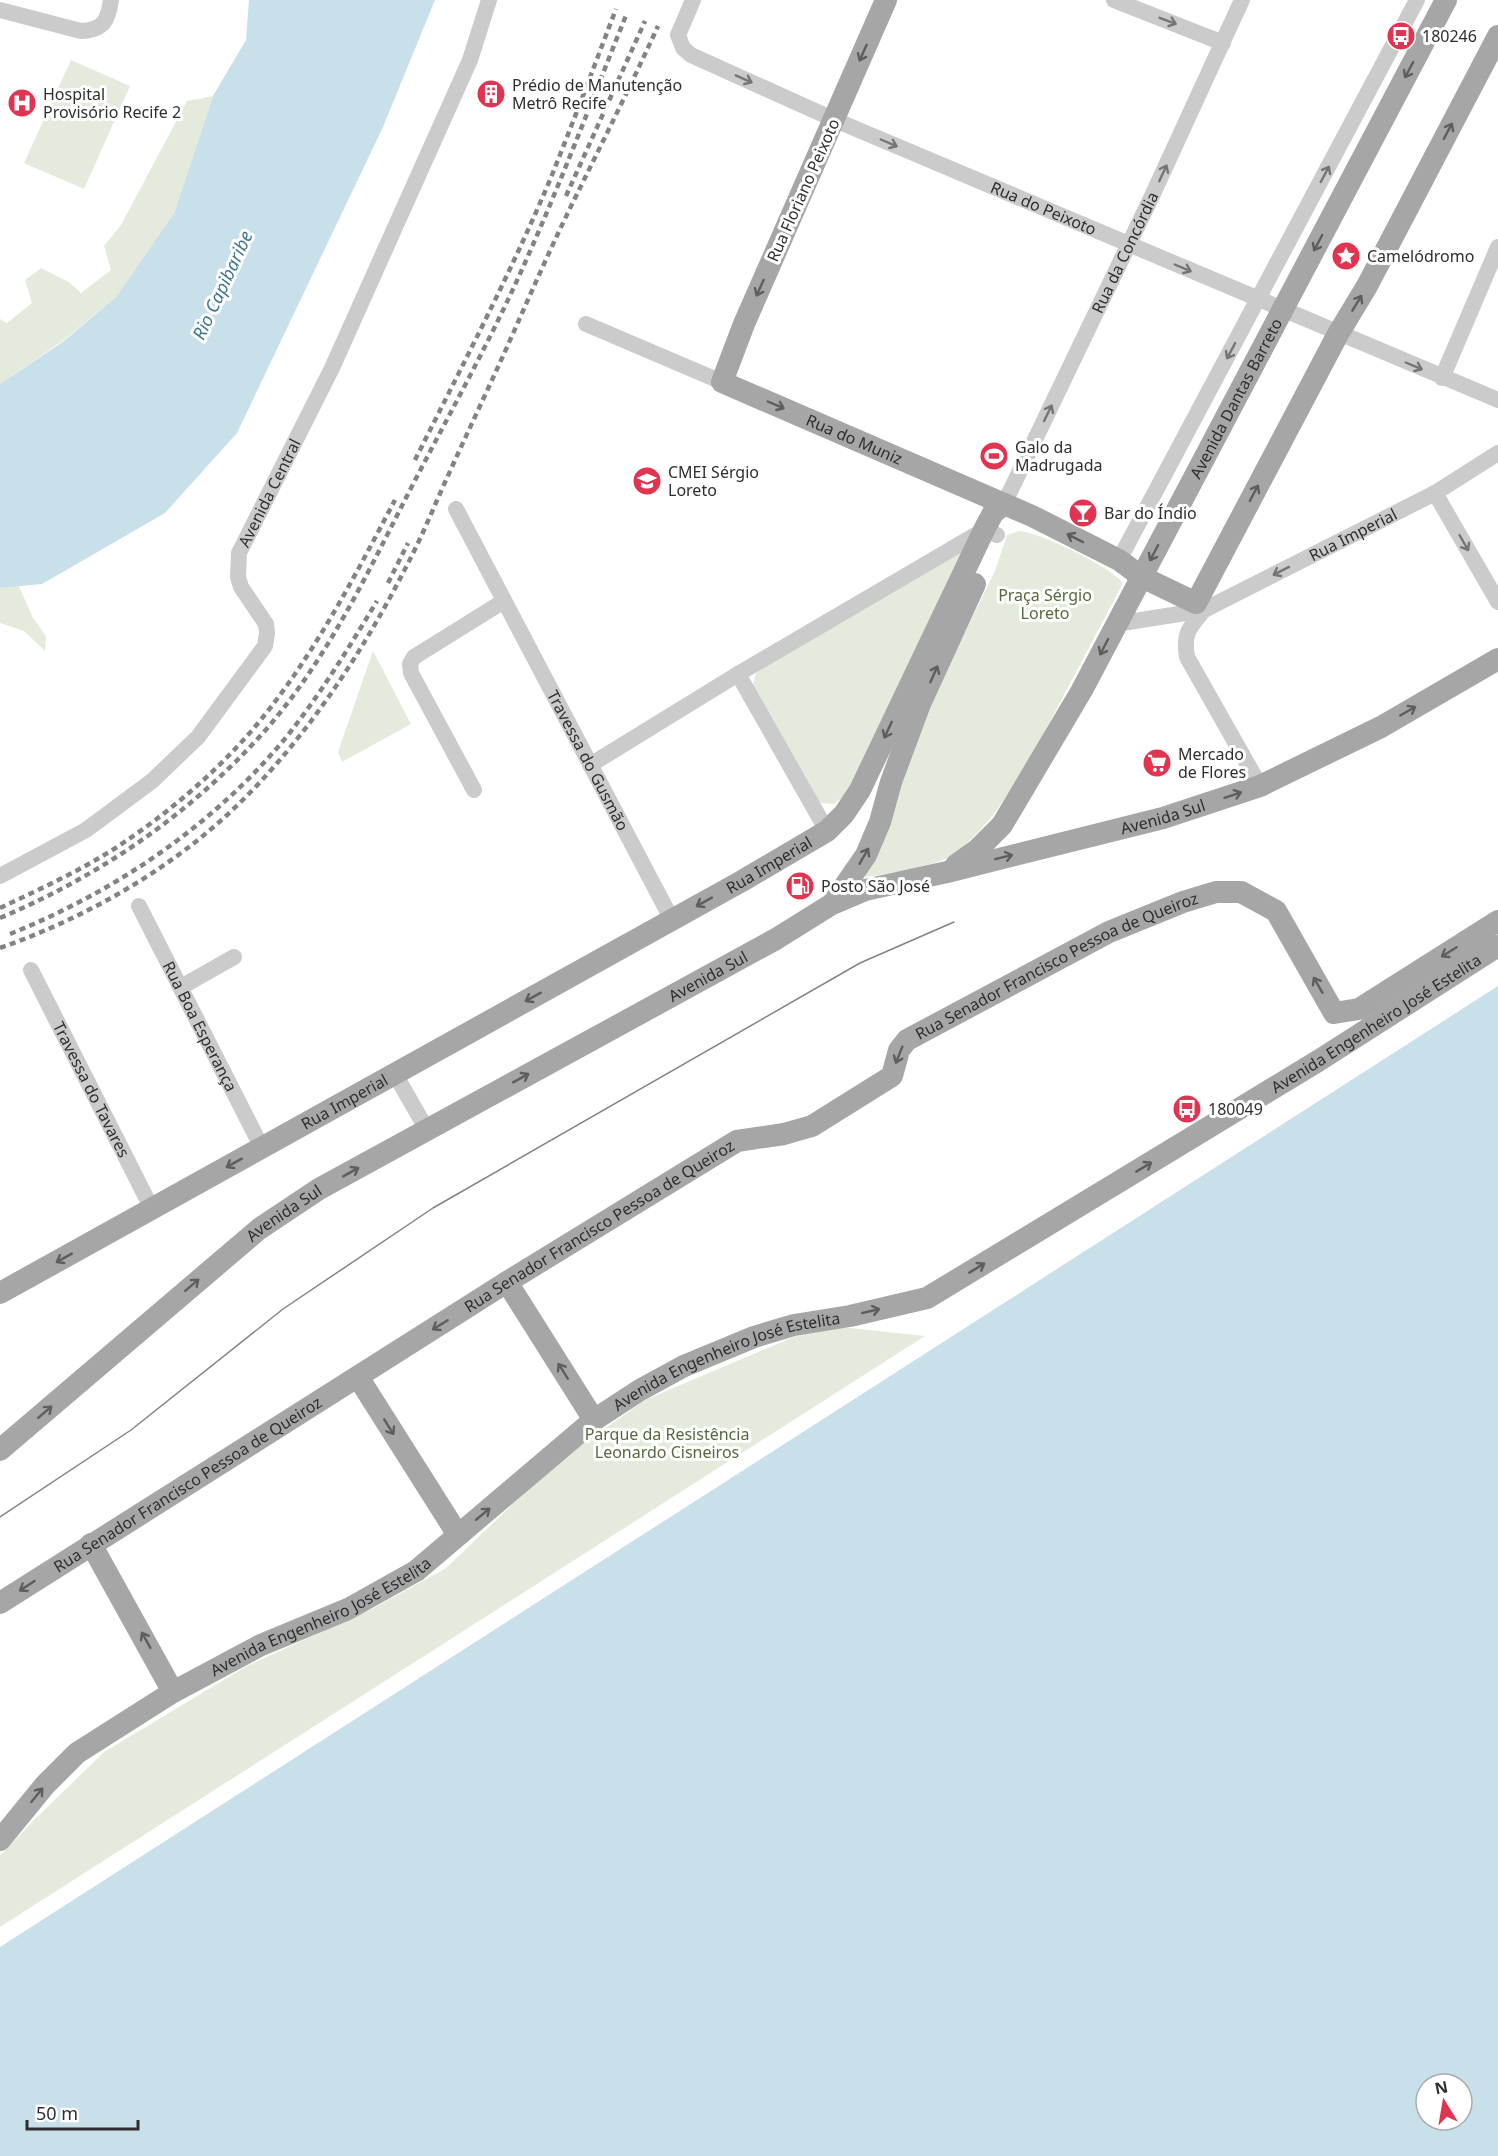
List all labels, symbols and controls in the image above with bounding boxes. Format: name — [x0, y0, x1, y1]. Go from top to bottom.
one-way arrow — [1159, 16, 1177, 27]
bus stop icon: 180246 — [1385, 20, 1417, 52]
place label: 180246 — [1422, 25, 1477, 47]
one-way arrow — [856, 44, 868, 62]
one-way arrow — [1403, 61, 1415, 79]
one-way arrow — [735, 73, 753, 85]
place label: Prédio de Manutenção Metrô Recife — [512, 74, 682, 114]
building icon: Prédio de Manutenção Metrô Recife — [475, 78, 507, 110]
place label: Hospital Provisório Recife 2 — [43, 83, 181, 123]
hospital icon: Hospital Provisório Recife 2 — [6, 87, 38, 119]
street label: Rua Floriano Peixoto — [762, 115, 844, 265]
one-way arrow — [1442, 123, 1454, 140]
one-way arrow — [879, 138, 897, 149]
one-way arrow — [1157, 165, 1169, 183]
one-way arrow — [1319, 166, 1331, 183]
street label: Rua do Peixoto — [987, 176, 1100, 240]
street label: Rua da Concórdia — [1086, 188, 1163, 317]
water label: Rio Capibaribe — [186, 227, 258, 343]
one-way arrow — [1312, 233, 1323, 251]
place icon: Camelódromo — [1330, 240, 1362, 272]
place label: Camelódromo — [1367, 245, 1474, 267]
one-way arrow — [1173, 263, 1191, 274]
one-way arrow — [754, 279, 765, 297]
one-way arrow — [1351, 295, 1363, 312]
street label: Avenida Dantas Barreto — [1185, 314, 1287, 482]
one-way arrow — [1225, 342, 1237, 359]
one-way arrow — [1404, 361, 1423, 372]
one-way arrow — [766, 400, 785, 411]
one-way arrow — [1042, 405, 1054, 423]
street label: Rua do Muniz — [803, 409, 906, 470]
street label: Avenida Central — [233, 435, 306, 551]
place label: Galo da Madrugada — [1015, 436, 1102, 476]
sports icon: Galo da Madrugada — [978, 440, 1010, 472]
place label: CMEI Sérgio Loreto — [668, 461, 759, 501]
school or university icon: CMEI Sérgio Loreto — [631, 465, 663, 497]
one-way arrow — [1248, 485, 1260, 502]
bar icon: Bar do Índio — [1067, 497, 1099, 529]
place label: Bar do Índio — [1104, 502, 1197, 524]
street label: Rua Imperial — [1305, 503, 1401, 566]
one-way arrow — [1067, 532, 1085, 543]
one-way arrow — [1458, 534, 1470, 551]
one-way arrow — [1148, 544, 1159, 562]
one-way arrow — [1272, 566, 1290, 577]
park label: Praça Sérgio Loreto — [998, 584, 1092, 624]
one-way arrow — [1098, 638, 1109, 656]
one-way arrow — [929, 666, 940, 684]
street label: Travessa do Gusmão — [542, 686, 634, 834]
one-way arrow — [1399, 705, 1416, 717]
one-way arrow — [882, 720, 894, 738]
place label: Mercado de Flores — [1178, 743, 1246, 783]
supermarket icon: Mercado de Flores — [1141, 747, 1173, 779]
one-way arrow — [1223, 789, 1242, 800]
street label: Avenida Sul — [1118, 794, 1208, 839]
street label: Rua Imperial — [722, 831, 816, 899]
one-way arrow — [859, 848, 871, 865]
one-way arrow — [994, 851, 1013, 863]
fuel station icon: Posto São José — [784, 870, 816, 902]
place label: Posto São José — [821, 875, 930, 897]
street label: Rua Senador Francisco Pessoa de Queiroz — [911, 887, 1201, 1045]
one-way arrow — [695, 897, 712, 909]
street label: Avenida Sul — [664, 946, 752, 1007]
one-way arrow — [1440, 946, 1457, 959]
street label: Avenida Engenheiro José Estelita — [1267, 949, 1485, 1098]
street label: Rua Boa Esperança — [158, 957, 242, 1095]
one-way arrow — [1311, 976, 1323, 993]
one-way arrow — [525, 991, 542, 1003]
street label: Travessa do Tavares — [48, 1018, 135, 1161]
one-way arrow — [893, 1045, 904, 1064]
street label: Rua Imperial — [297, 1069, 392, 1135]
one-way arrow — [512, 1072, 529, 1084]
bus stop icon: 180049 — [1171, 1093, 1203, 1125]
place label: 180049 — [1208, 1098, 1263, 1120]
street label: Rua Senador Francisco Pessoa de Queiroz — [460, 1134, 738, 1317]
one-way arrow — [226, 1157, 243, 1169]
one-way arrow — [1135, 1160, 1152, 1172]
one-way arrow — [341, 1166, 359, 1177]
street label: Avenida Sul — [241, 1179, 326, 1247]
one-way arrow — [56, 1252, 73, 1264]
one-way arrow — [968, 1261, 985, 1273]
one-way arrow — [184, 1278, 199, 1292]
one-way arrow — [862, 1304, 881, 1316]
street label: Avenida Engenheiro José Estelita — [608, 1307, 842, 1416]
one-way arrow — [432, 1319, 449, 1331]
one-way arrow — [557, 1363, 569, 1380]
street label: Rua Senador Francisco Pessoa de Queiroz — [49, 1391, 326, 1577]
one-way arrow — [37, 1405, 52, 1419]
one-way arrow — [383, 1418, 395, 1435]
park label: Parque da Resistência Leonardo Cisneiros — [585, 1423, 749, 1463]
one-way arrow — [475, 1507, 490, 1521]
street label: Avenida Engenheiro José Estelita — [206, 1552, 436, 1681]
one-way arrow — [19, 1580, 35, 1592]
one-way arrow — [139, 1632, 151, 1649]
one-way arrow — [30, 1788, 44, 1803]
north arrow — [1414, 2072, 1474, 2132]
text: N — [1433, 2075, 1450, 2099]
scale bar — [27, 2093, 138, 2131]
text: 50 m — [36, 2101, 78, 2125]

